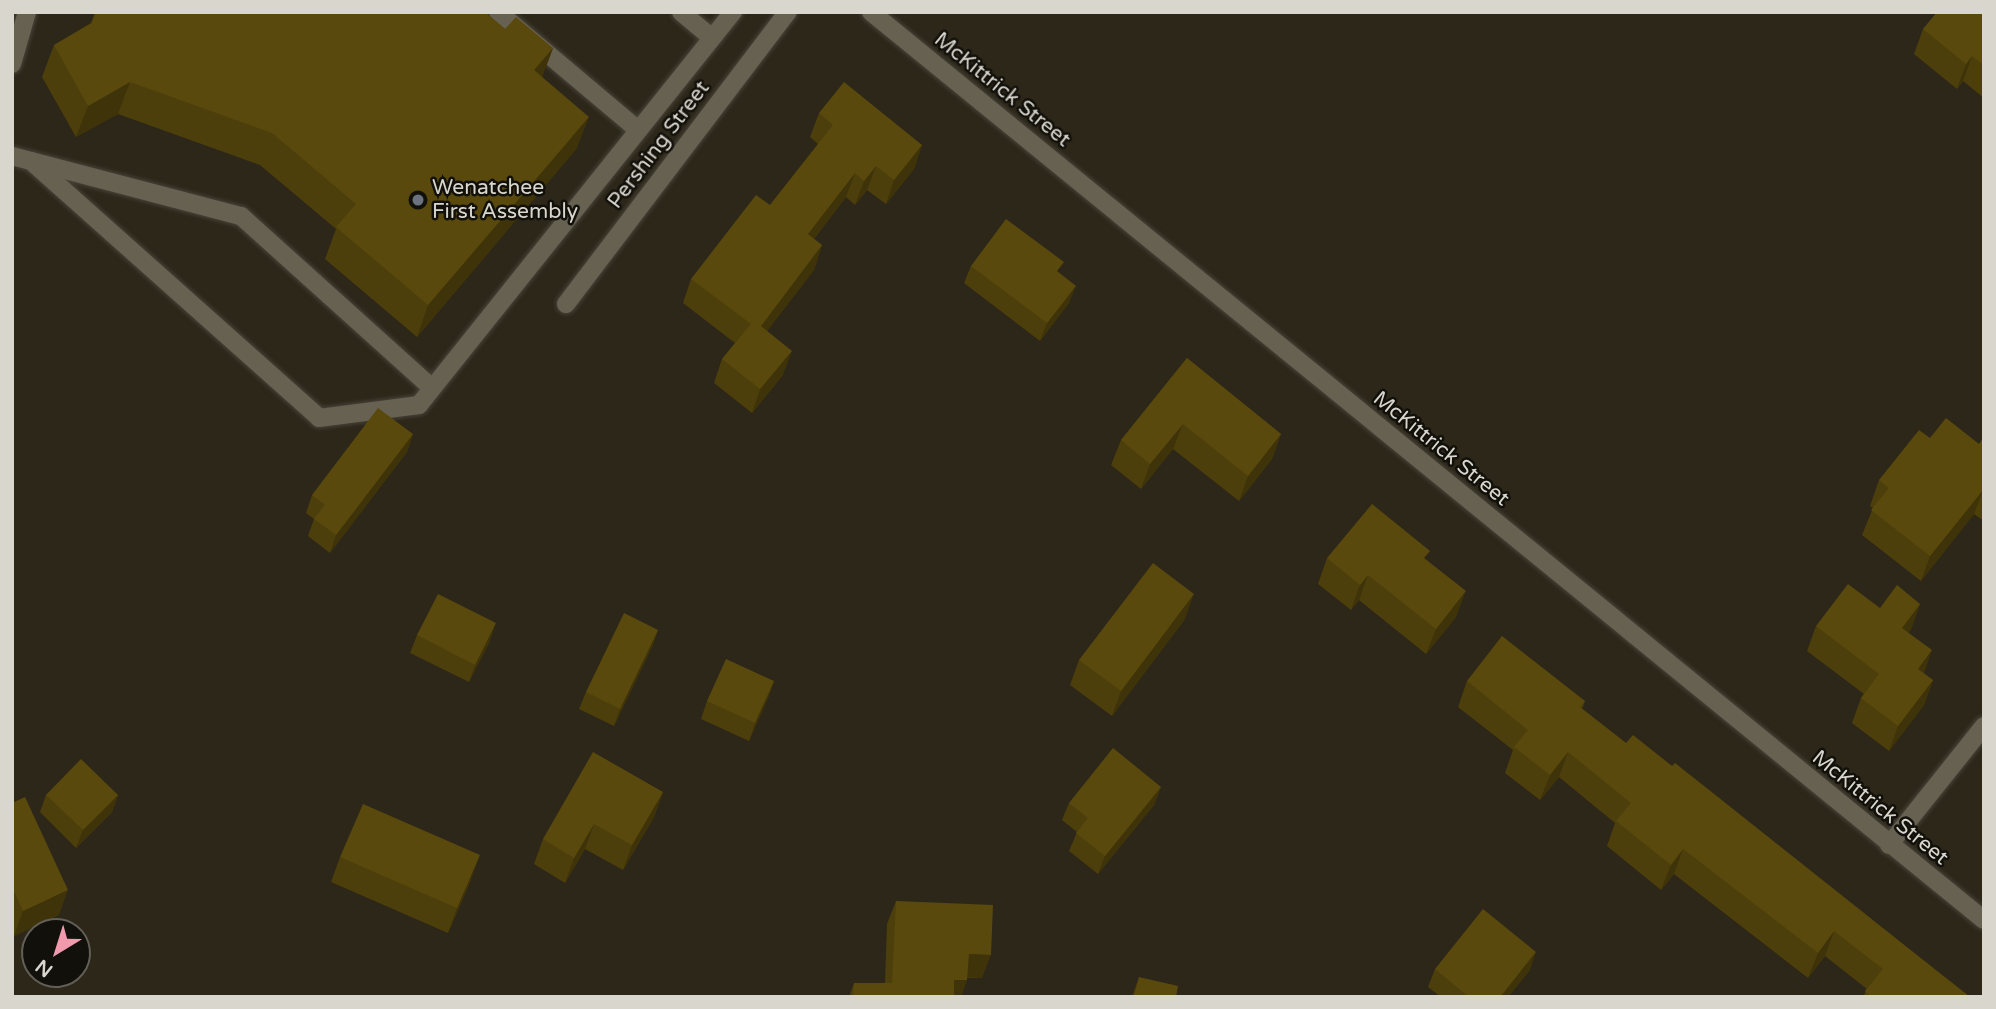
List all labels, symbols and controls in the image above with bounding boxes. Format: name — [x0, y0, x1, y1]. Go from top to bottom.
street label: McKittrick Street — [929, 27, 1075, 153]
street label: Pershing Street — [603, 76, 715, 214]
place label: Wenatchee First Assembly — [432, 175, 578, 225]
marker: Wenatchee First Assembly — [410, 192, 426, 208]
street label: McKittrick Street — [1368, 386, 1514, 512]
street label: McKittrick Street — [1807, 745, 1953, 871]
north arrow — [21, 918, 91, 988]
text: N — [32, 955, 57, 981]

